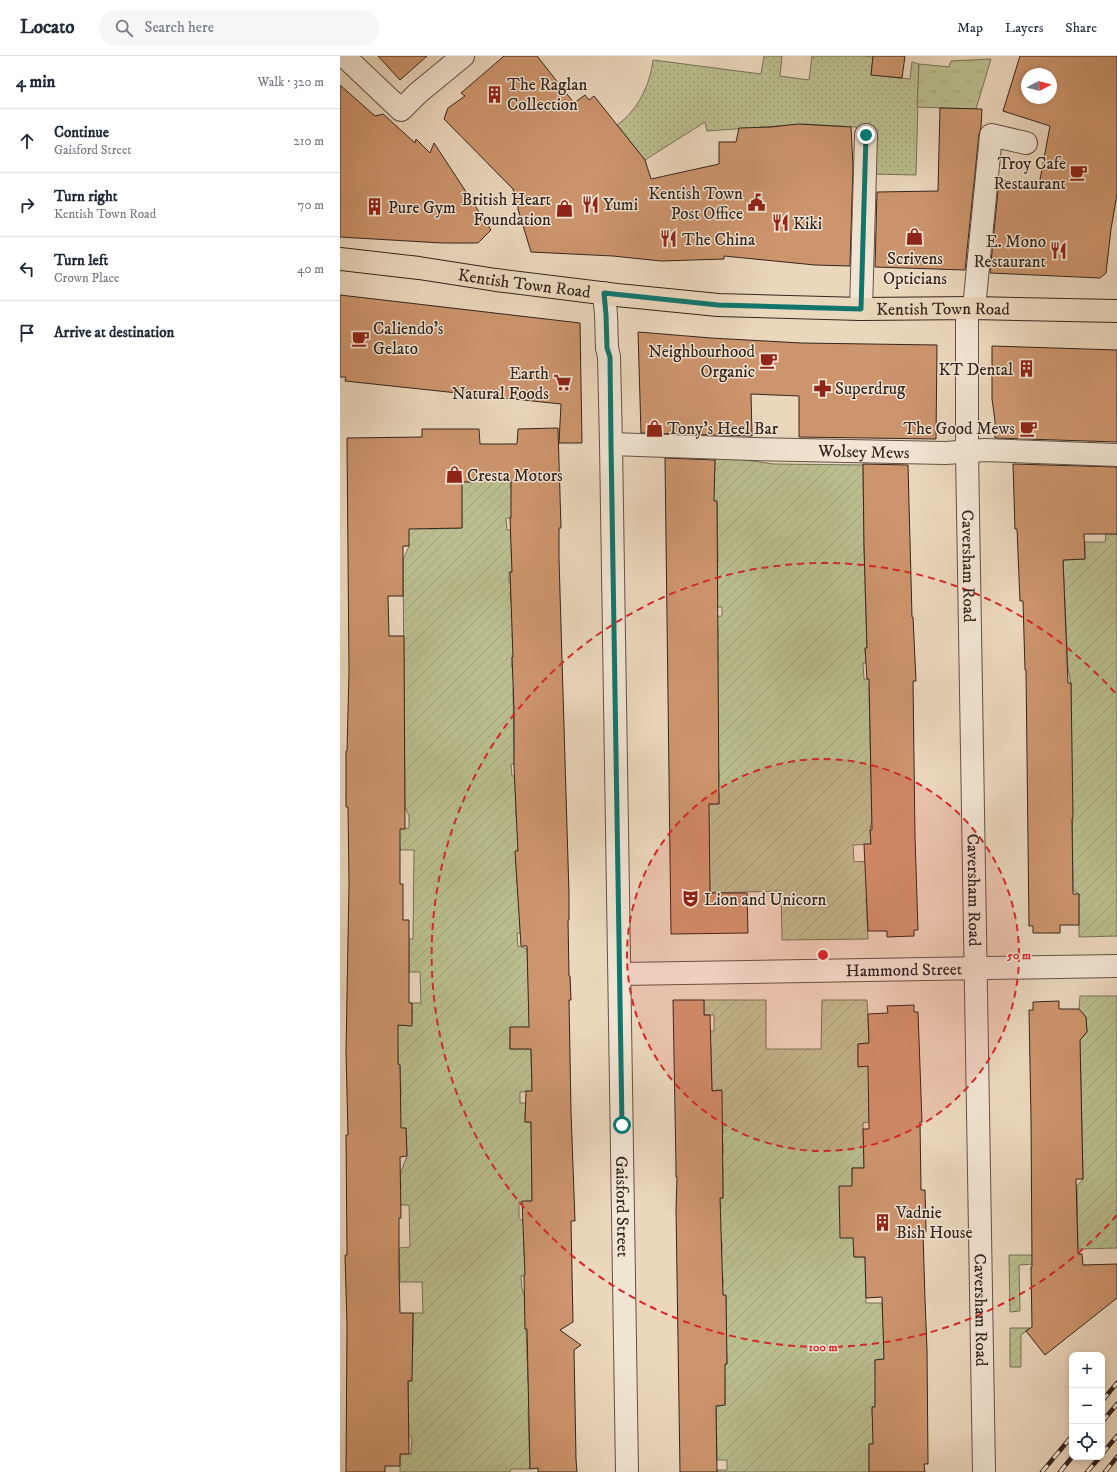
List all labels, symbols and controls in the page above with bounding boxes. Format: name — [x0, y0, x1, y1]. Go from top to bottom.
search box — [99, 10, 379, 46]
text: Locato — [20, 16, 75, 39]
icon: search — [113, 17, 135, 39]
text: Search here — [145, 18, 214, 37]
text: Map — [957, 19, 983, 37]
text: Layers — [1005, 19, 1043, 37]
text: Share — [1065, 19, 1097, 37]
north arrow — [1021, 68, 1057, 104]
text: 4 min — [16, 71, 55, 93]
text: Walk · 320 m — [258, 74, 324, 90]
place label: The Raglan Collection — [507, 74, 588, 116]
building icon: The Raglan Collection — [484, 84, 504, 104]
text: Continue — [54, 123, 109, 142]
route end — [857, 126, 875, 144]
icon: ahead — [16, 130, 38, 152]
text: 210 m — [293, 133, 324, 149]
text: Gaisford Street — [54, 142, 131, 158]
place label: Troy Cafe Restaurant — [993, 153, 1067, 195]
cafe icon: Troy Cafe Restaurant — [1069, 163, 1089, 183]
place label: Kentish Town Post Office — [648, 183, 743, 225]
text: Turn right — [54, 187, 117, 206]
place label: British Heart Foundation — [462, 189, 552, 231]
public building icon: Kentish Town Post Office — [746, 193, 766, 213]
icon: right — [16, 194, 38, 216]
restaurant icon: Yumi — [580, 194, 600, 214]
place label: Yumi — [603, 194, 638, 216]
text: 70 m — [298, 197, 324, 213]
building icon: Pure Gym — [365, 197, 385, 217]
place label: Pure Gym — [388, 197, 456, 219]
shop icon: British Heart Foundation — [554, 199, 574, 219]
text: Kentish Town Road — [54, 206, 156, 222]
restaurant icon: Kiki — [770, 213, 790, 233]
place label: Kiki — [793, 213, 822, 235]
shop icon: Scrivens Opticians — [905, 226, 925, 246]
restaurant icon: The China — [659, 229, 679, 249]
place label: The China — [682, 229, 756, 251]
place label: E. Mono Restaurant — [973, 231, 1047, 273]
restaurant icon: E. Mono Restaurant — [1049, 241, 1069, 261]
place label: Scrivens Opticians — [883, 248, 947, 290]
text: Turn left — [54, 251, 108, 270]
icon: left — [16, 258, 38, 280]
text: 40 m — [297, 261, 324, 277]
street label: Kentish Town Road — [456, 264, 592, 304]
text: Crown Place — [54, 270, 120, 286]
street label: Kentish Town Road — [876, 298, 1011, 321]
place label: Caliendo's Gelato — [373, 318, 444, 360]
icon: arrive — [16, 322, 38, 344]
text: Arrive at destination — [54, 323, 174, 342]
cafe icon: Caliendo's Gelato — [350, 328, 370, 348]
place label: Neighbourhood Organic — [648, 341, 756, 383]
cafe icon: Neighbourhood Organic — [758, 351, 778, 371]
place label: KT Dental — [938, 359, 1013, 381]
building icon: KT Dental — [1016, 359, 1036, 379]
place label: Earth Natural Foods — [452, 363, 549, 405]
supermarket icon: Earth Natural Foods — [552, 373, 572, 393]
pharmacy icon: Superdrug — [812, 378, 832, 398]
place label: Superdrug — [835, 378, 906, 400]
shop icon: Tony's Heel Bar — [644, 418, 664, 438]
place label: Tony's Heel Bar — [667, 418, 779, 440]
place label: The Good Mews — [903, 418, 1015, 440]
cafe icon: The Good Mews — [1018, 418, 1038, 438]
street label: Wolsey Mews — [817, 440, 910, 464]
shop icon: Cresta Motors — [444, 465, 464, 485]
place label: Cresta Motors — [467, 465, 563, 487]
street label: Caversham Road — [956, 509, 980, 623]
street label: Caversham Road — [961, 833, 985, 947]
theatre icon: Lion and Unicorn — [681, 889, 701, 909]
place label: Lion and Unicorn — [704, 889, 826, 911]
centre of rings — [816, 948, 830, 962]
text: 50 m — [1006, 948, 1031, 963]
street label: Hammond Street — [846, 958, 963, 982]
route start — [613, 1116, 631, 1134]
street label: Gaisford Street — [610, 1156, 634, 1258]
place label: Vadnie Bish House — [895, 1202, 973, 1244]
building icon: Vadnie Bish House — [873, 1212, 893, 1232]
street label: Caversham Road — [968, 1253, 992, 1367]
text: 100 m — [809, 1340, 837, 1355]
map controls — [1069, 1352, 1105, 1460]
button: + — [1069, 1352, 1105, 1388]
button: − — [1069, 1388, 1105, 1424]
button: locate — [1069, 1424, 1105, 1460]

